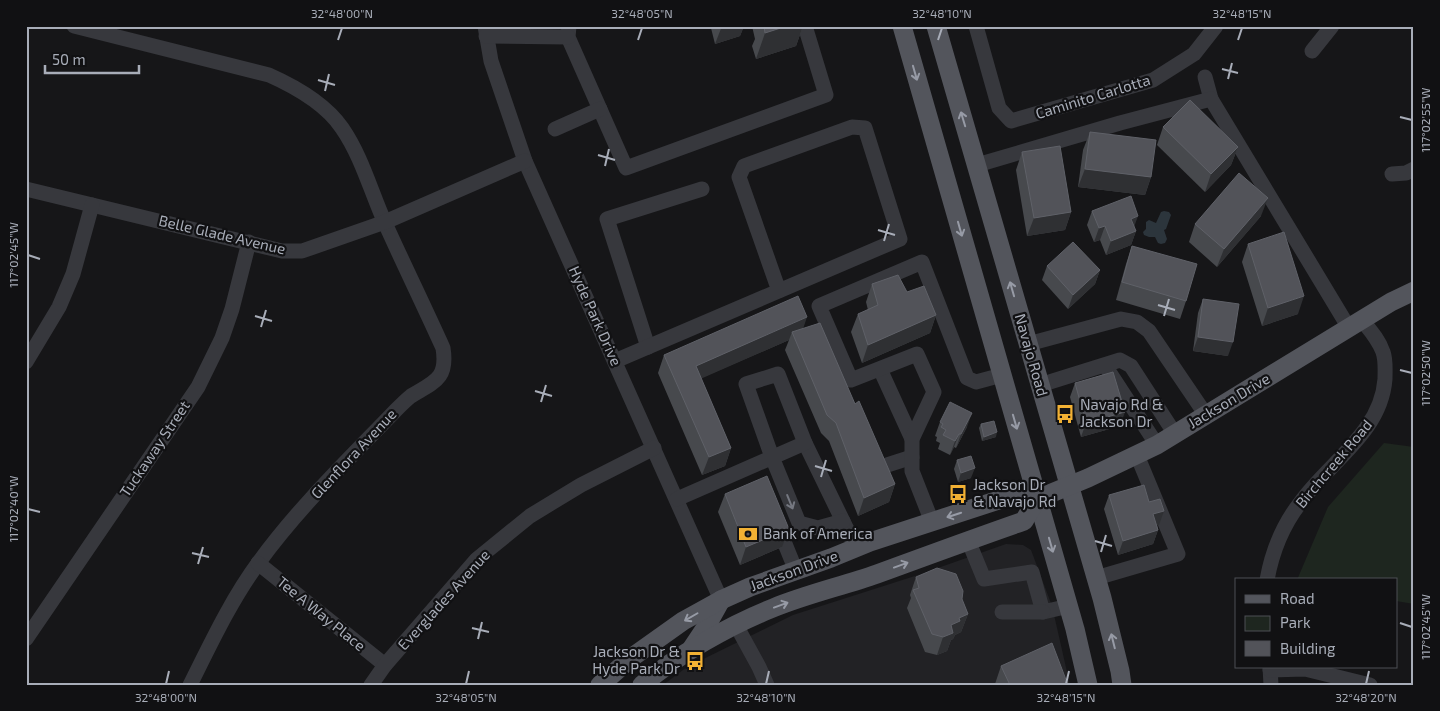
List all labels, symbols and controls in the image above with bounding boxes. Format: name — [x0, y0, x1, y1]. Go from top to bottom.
text: 32°48'00"N — [311, 6, 373, 20]
text: 32°48'05"N — [611, 6, 673, 20]
text: 32°48'10"N — [912, 6, 972, 20]
text: 32°48'15"N — [1213, 6, 1271, 20]
scale bar — [45, 42, 139, 74]
text: 50 m — [52, 50, 86, 68]
one-way arrow — [911, 65, 921, 81]
street label: Caminito Carlotta — [1033, 70, 1152, 122]
text: 117°02'55"W — [1418, 87, 1432, 153]
one-way arrow — [958, 111, 968, 127]
street label: Belle Glade Avenue — [157, 211, 287, 257]
one-way arrow — [956, 221, 966, 237]
text: 117°02'45"W — [6, 222, 20, 288]
street label: Hyde Park Drive — [566, 263, 626, 368]
one-way arrow — [1007, 282, 1017, 298]
street label: Navajo Road — [1011, 311, 1052, 398]
text: 117°02'50"W — [1418, 340, 1432, 406]
street label: Jackson Drive — [1184, 369, 1273, 432]
place label: Navajo Rd & Jackson Dr — [1080, 395, 1163, 430]
street label: Tuckaway Street — [115, 397, 193, 500]
bus stop icon: Navajo Rd & Jackson Dr — [1054, 403, 1076, 425]
street label: Glenflora Avenue — [307, 405, 400, 502]
one-way arrow — [1011, 414, 1021, 430]
street label: Birchcreek Road — [1291, 416, 1375, 511]
place label: Jackson Dr & Navajo Rd — [973, 475, 1056, 511]
text: 117°02'40"W — [6, 476, 20, 542]
bus stop icon: Jackson Dr & Navajo Rd — [947, 483, 969, 505]
one-way arrow — [786, 494, 796, 509]
one-way arrow — [946, 511, 962, 520]
bank icon: Bank of America — [737, 523, 759, 545]
place label: Bank of America — [763, 524, 873, 542]
one-way arrow — [1046, 537, 1056, 553]
street label: Everglades Avenue — [393, 545, 493, 653]
street label: Jackson Drive — [747, 546, 840, 594]
one-way arrow — [893, 560, 909, 569]
street label: Tee A Way Place — [274, 572, 369, 654]
legend — [1235, 578, 1398, 668]
text: Road — [1280, 589, 1315, 607]
text: 117°02'45"W — [1418, 594, 1432, 660]
one-way arrow — [773, 600, 788, 609]
one-way arrow — [683, 612, 698, 622]
text: Park — [1280, 613, 1311, 631]
one-way arrow — [1108, 634, 1117, 650]
text: Building — [1280, 639, 1336, 657]
place label: Jackson Dr & Hyde Park Dr — [592, 642, 680, 677]
bus stop icon: Jackson Dr & Hyde Park Dr — [684, 650, 706, 672]
text: 32°48'00"N — [135, 690, 197, 704]
text: 32°48'05"N — [435, 690, 497, 704]
text: 32°48'10"N — [736, 690, 796, 704]
text: 32°48'15"N — [1037, 690, 1095, 704]
text: 32°48'20"N — [1335, 690, 1397, 704]

